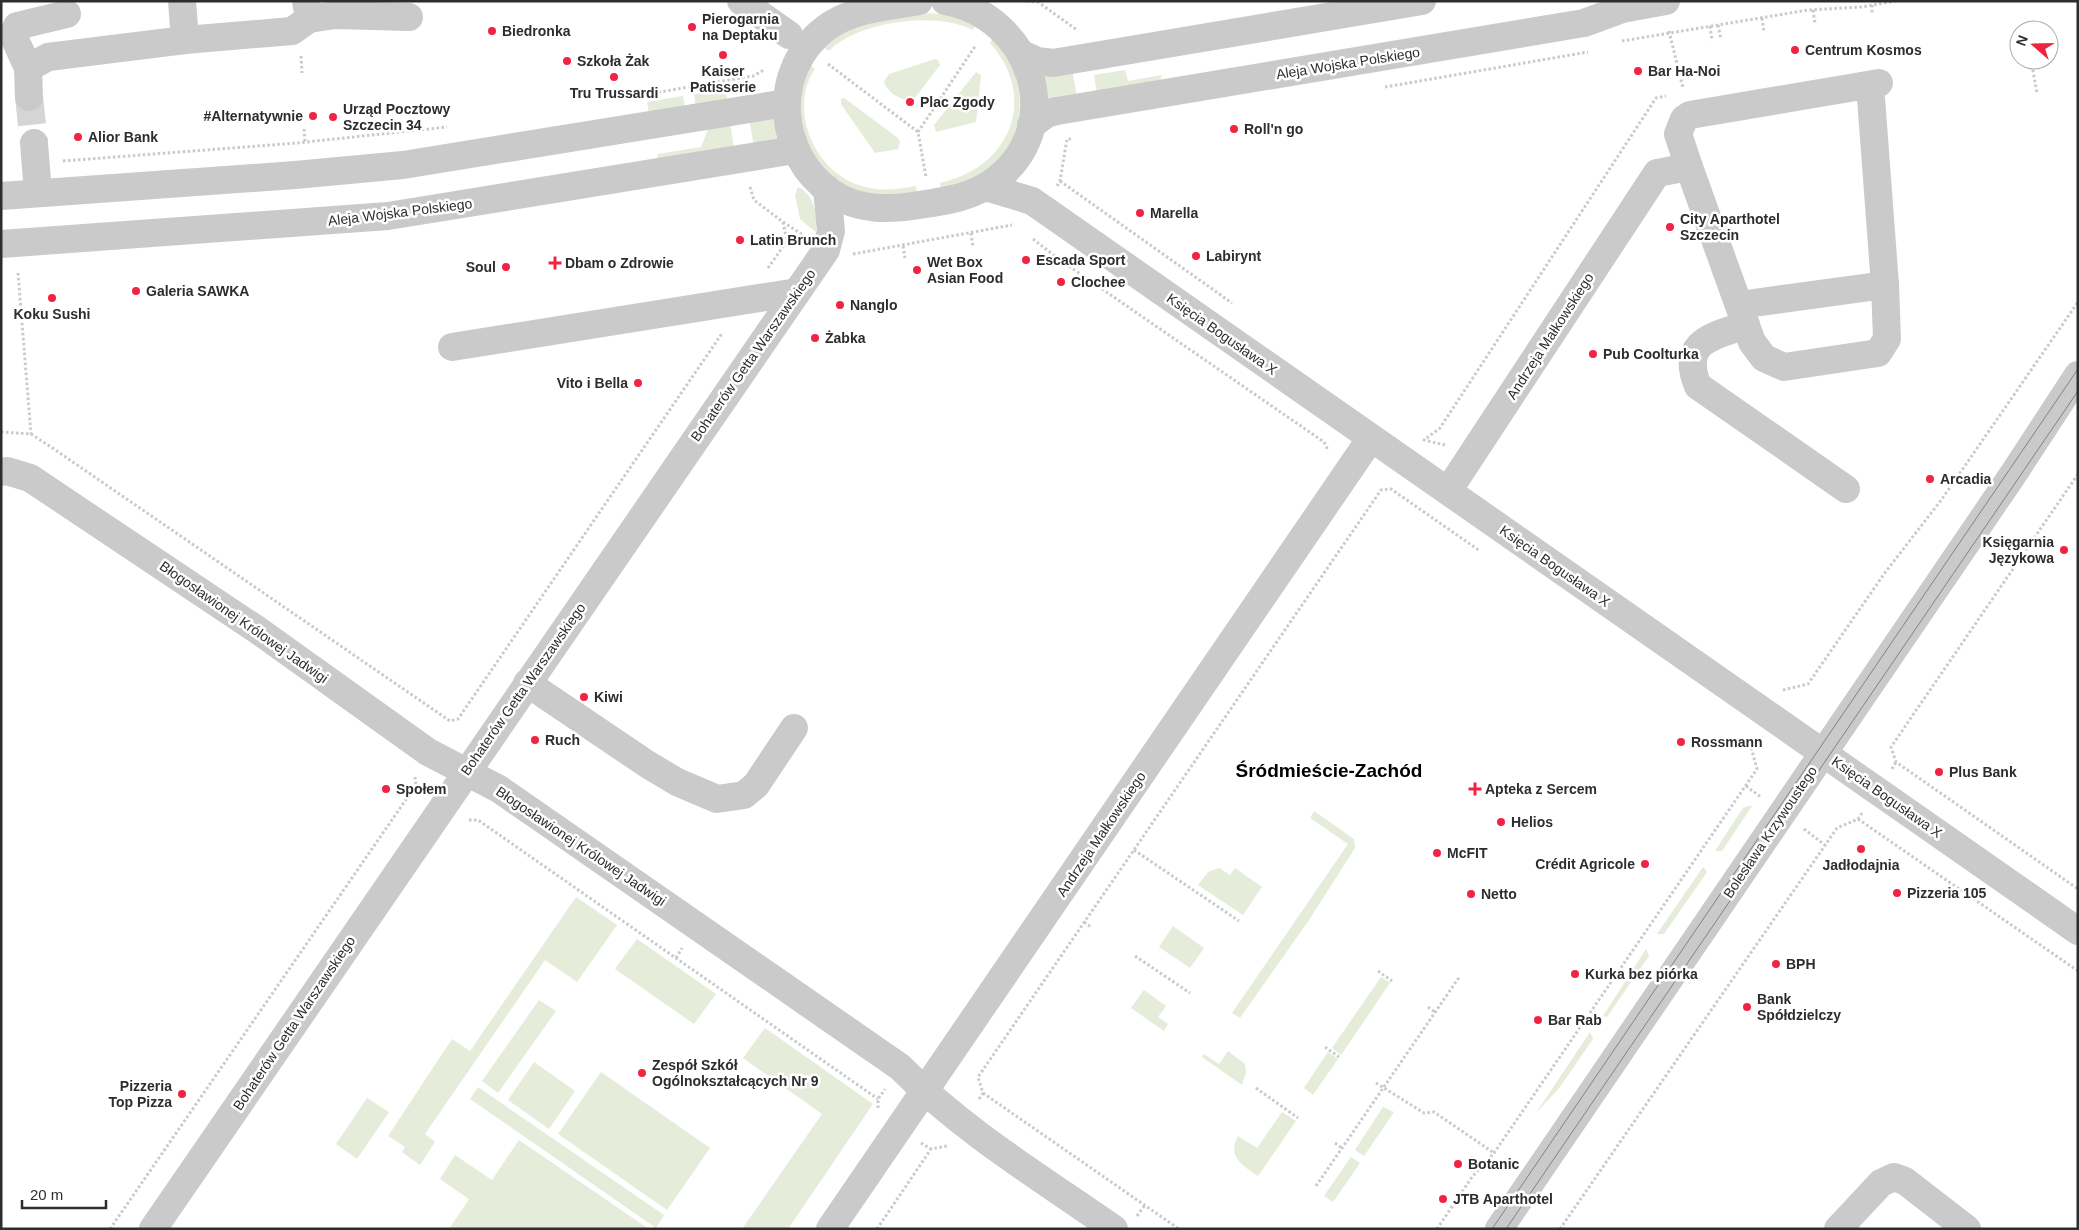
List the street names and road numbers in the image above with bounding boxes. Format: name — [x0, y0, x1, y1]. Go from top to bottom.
street label: Aleja Wojska Polskiego — [1275, 44, 1421, 82]
street label: Aleja Wojska Polskiego — [327, 195, 473, 229]
street label: Bohaterów Getta Warszawskiego — [687, 266, 819, 444]
street label: Andrzeja Małkowskiego — [1503, 270, 1597, 402]
street label: Księcia Bogusława X — [1164, 290, 1281, 378]
street label: Księcia Bogusława X — [1497, 522, 1614, 610]
street label: Błogosławionej Królowej Jadwigi — [157, 558, 331, 686]
street label: Bohaterów Getta Warszawskiego — [457, 600, 589, 778]
street label: Księcia Bogusława X — [1829, 753, 1946, 841]
street label: Bolesława Krzywoustego — [1720, 763, 1820, 901]
street label: Andrzeja Małkowskiego — [1053, 768, 1149, 899]
street label: Błogosławionej Królowej Jadwigi — [493, 783, 669, 909]
street label: Bohaterów Getta Warszawskiego — [230, 933, 358, 1113]

